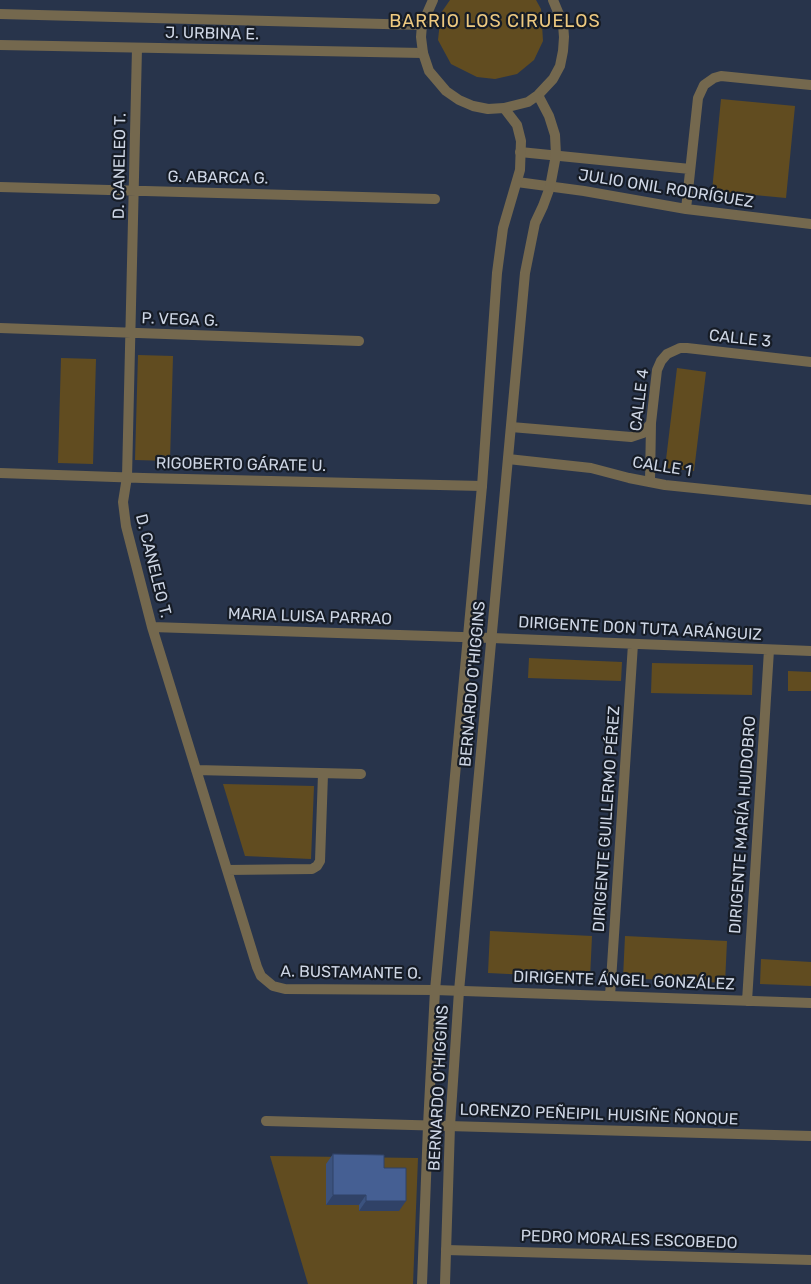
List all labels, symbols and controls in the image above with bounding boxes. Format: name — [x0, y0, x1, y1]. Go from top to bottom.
district label: BARRIO LOS CIRUELOS — [387, 11, 603, 33]
street label: J. URBINA E. — [165, 24, 259, 44]
street label: D. CANELEO T. — [109, 113, 131, 219]
street label: JULIO ONIL RODRÍGUEZ — [577, 166, 755, 212]
street label: G. ABARCA G. — [167, 168, 269, 188]
street label: P. VEGA G. — [141, 309, 219, 331]
street label: CALLE 3 — [708, 326, 772, 352]
street label: CALLE 4 — [627, 368, 653, 432]
street label: CALLE 1 — [631, 453, 693, 481]
street label: RIGOBERTO GÁRATE U. — [156, 454, 326, 476]
street label: D. CANELEO T. — [131, 512, 175, 620]
street label: BERNARDO O'HIGGINS — [456, 600, 490, 768]
street label: MARIA LUISA PARRAO — [228, 605, 392, 629]
street label: DIRIGENTE DON TUTA ARÁNGUIZ — [518, 613, 762, 645]
street label: DIRIGENTE GUILLERMO PÉREZ — [590, 705, 624, 933]
street label: DIRIGENTE MARÍA HUIDOBRO — [726, 715, 760, 935]
street label: A. BUSTAMANTE O. — [280, 962, 422, 984]
street label: DIRIGENTE ÁNGEL GONZÁLEZ — [513, 968, 735, 994]
street label: BERNARDO O'HIGGINS — [425, 1004, 453, 1172]
street label: LORENZO PEÑEIPIL HUISIÑE ÑONQUE — [459, 1101, 739, 1129]
street label: PEDRO MORALES ESCOBEDO — [520, 1227, 738, 1253]

